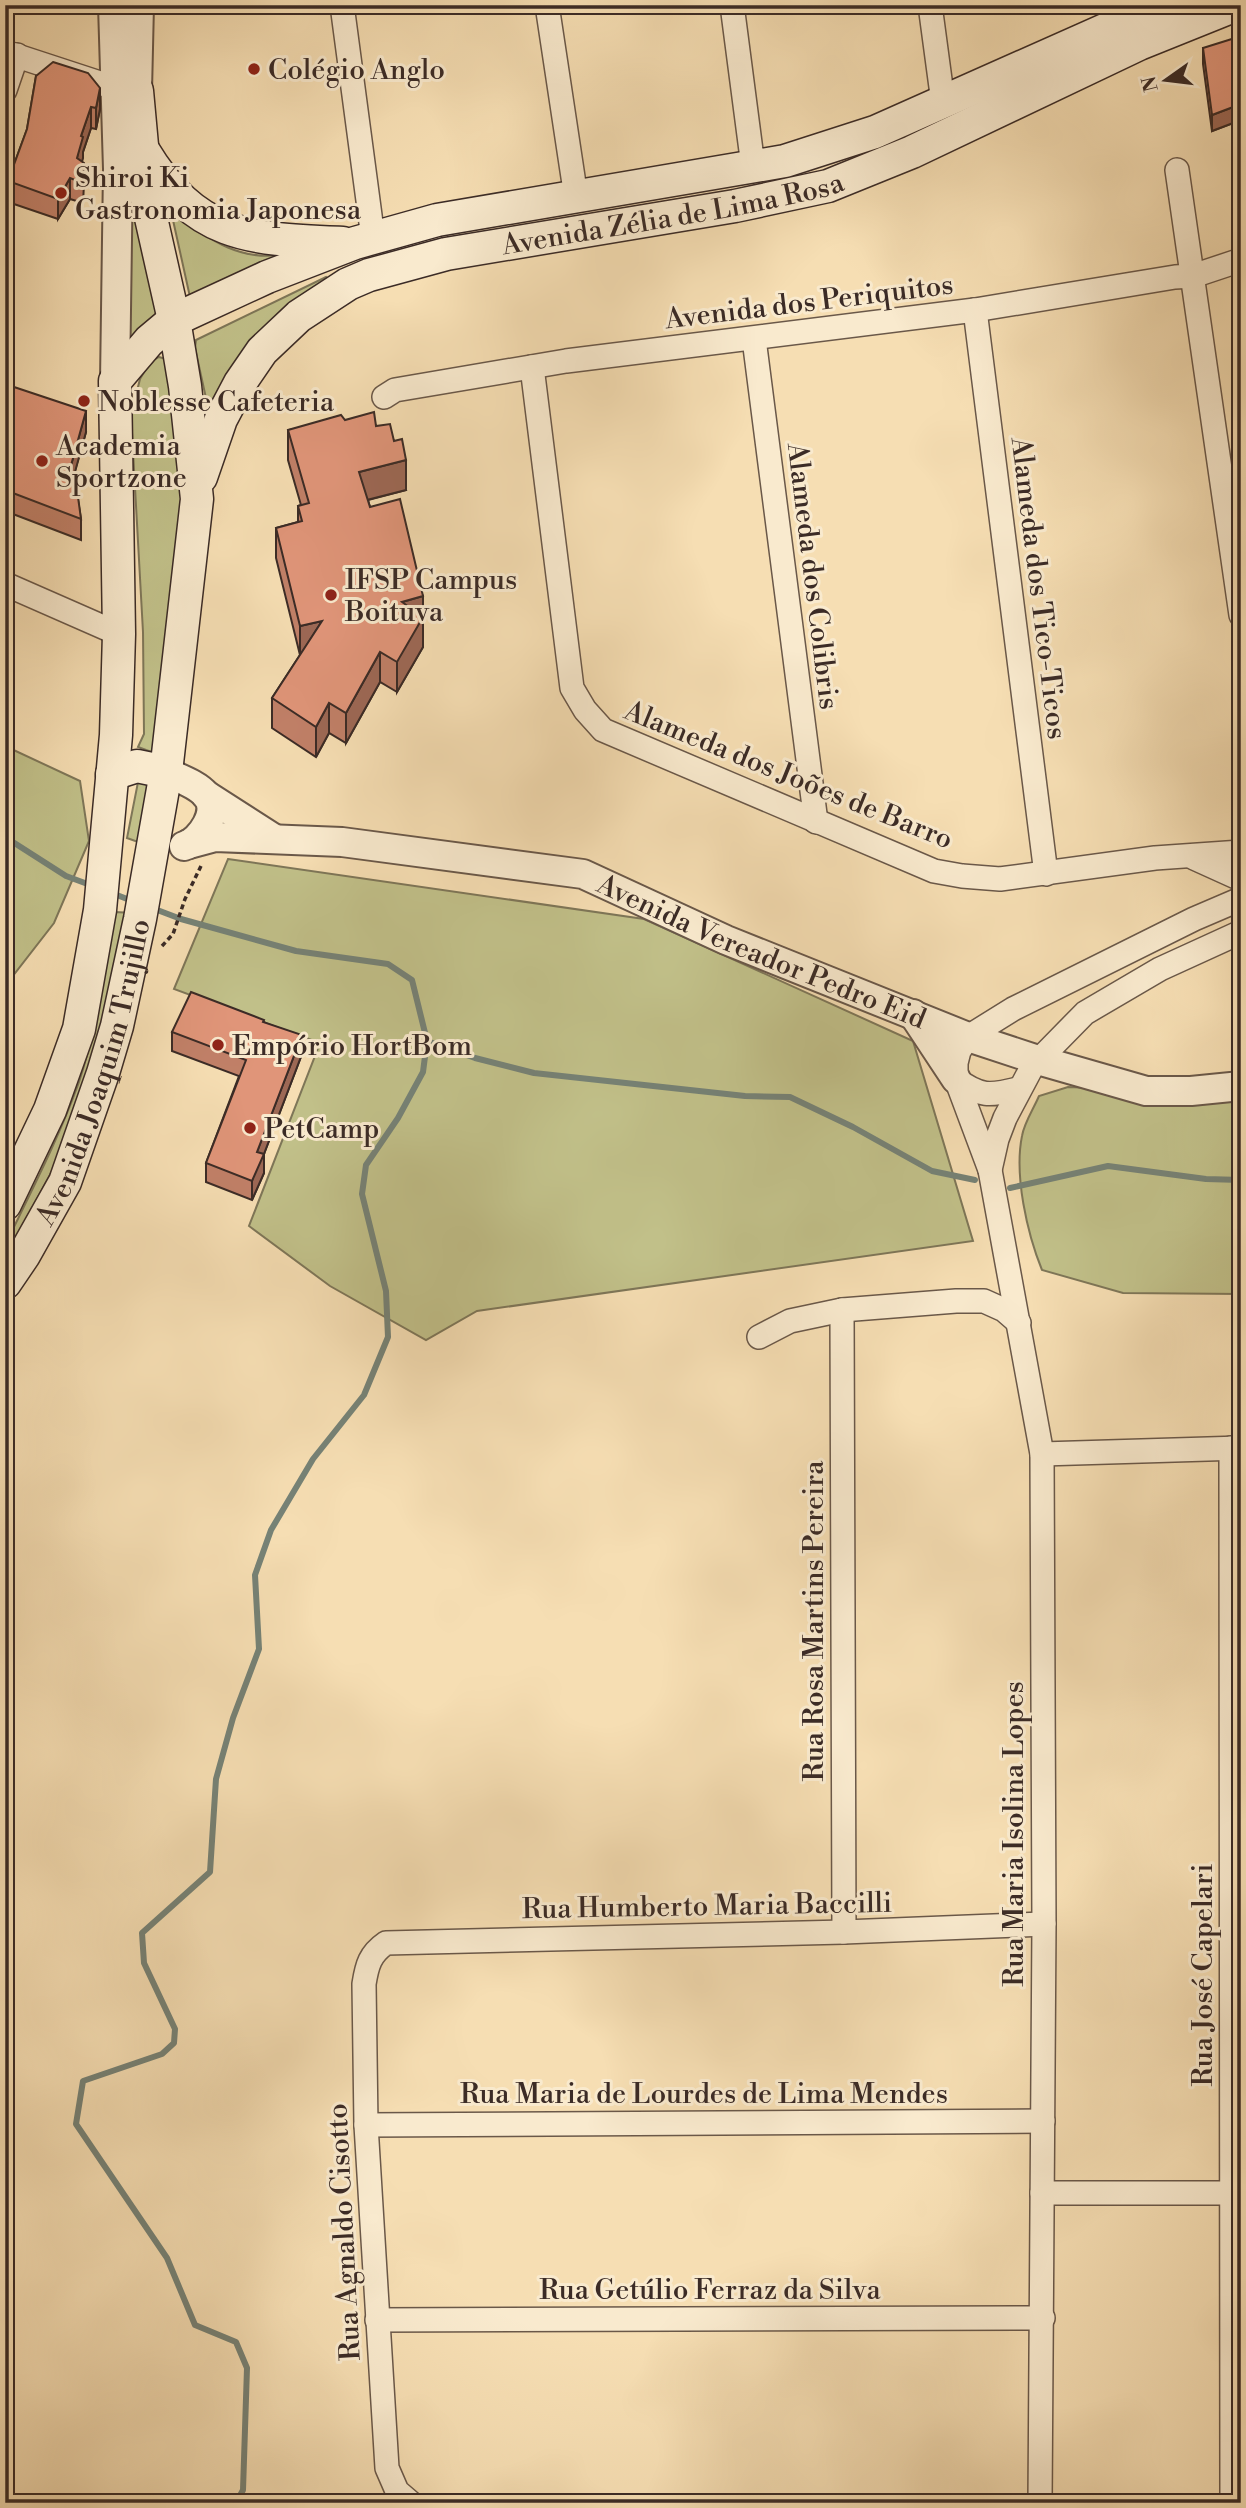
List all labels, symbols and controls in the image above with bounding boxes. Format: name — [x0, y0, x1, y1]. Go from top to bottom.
north arrow — [1130, 46, 1200, 116]
place label: Colégio Anglo — [268, 53, 445, 88]
marker: Colégio Anglo — [246, 61, 262, 77]
text: N — [1137, 74, 1164, 94]
place label: Shiroi Ki Gastronomia Japonesa — [75, 161, 362, 228]
street label: Avenida Zélia de Lima Rosa — [498, 165, 850, 264]
marker: Shiroi Ki Gastronomia Japonesa — [53, 185, 69, 201]
street label: Avenida dos Periquitos — [662, 267, 955, 338]
place label: Noblesse Cafeteria — [98, 385, 335, 420]
marker: Noblesse Cafeteria — [76, 393, 92, 409]
place label: Academia Sportzone — [55, 429, 187, 496]
street label: Alameda dos Tico-Ticos — [1002, 434, 1074, 741]
street label: Alameda dos Colibris — [779, 440, 846, 712]
marker: Academia Sportzone — [34, 453, 50, 469]
place label: IFSP Campus Boituva — [344, 563, 517, 630]
marker: IFSP Campus Boituva — [323, 587, 339, 603]
street label: Alameda dos Joões de Barro — [618, 693, 958, 857]
street label: Avenida Vereador Pedro Eid — [590, 867, 931, 1037]
street label: Avenida Joaquim Trujillo — [28, 916, 159, 1233]
place label: Empório HortBom — [232, 1029, 472, 1064]
marker: Empório HortBom — [210, 1037, 226, 1053]
place label: PetCamp — [264, 1112, 379, 1147]
marker: PetCamp — [242, 1120, 258, 1136]
street label: Rua Rosa Martins Pereira — [797, 1460, 832, 1781]
street label: Rua Maria Isolina Lopes — [997, 1681, 1032, 1987]
street label: Rua José Capelari — [1186, 1863, 1221, 2087]
street label: Rua Humberto Maria Baccilli — [522, 1886, 892, 1927]
street label: Rua Maria de Lourdes de Lima Mendes — [460, 2077, 948, 2112]
street label: Rua Agnaldo Cisotto — [320, 2102, 369, 2362]
street label: Rua Getúlio Ferraz da Silva — [539, 2273, 881, 2308]

